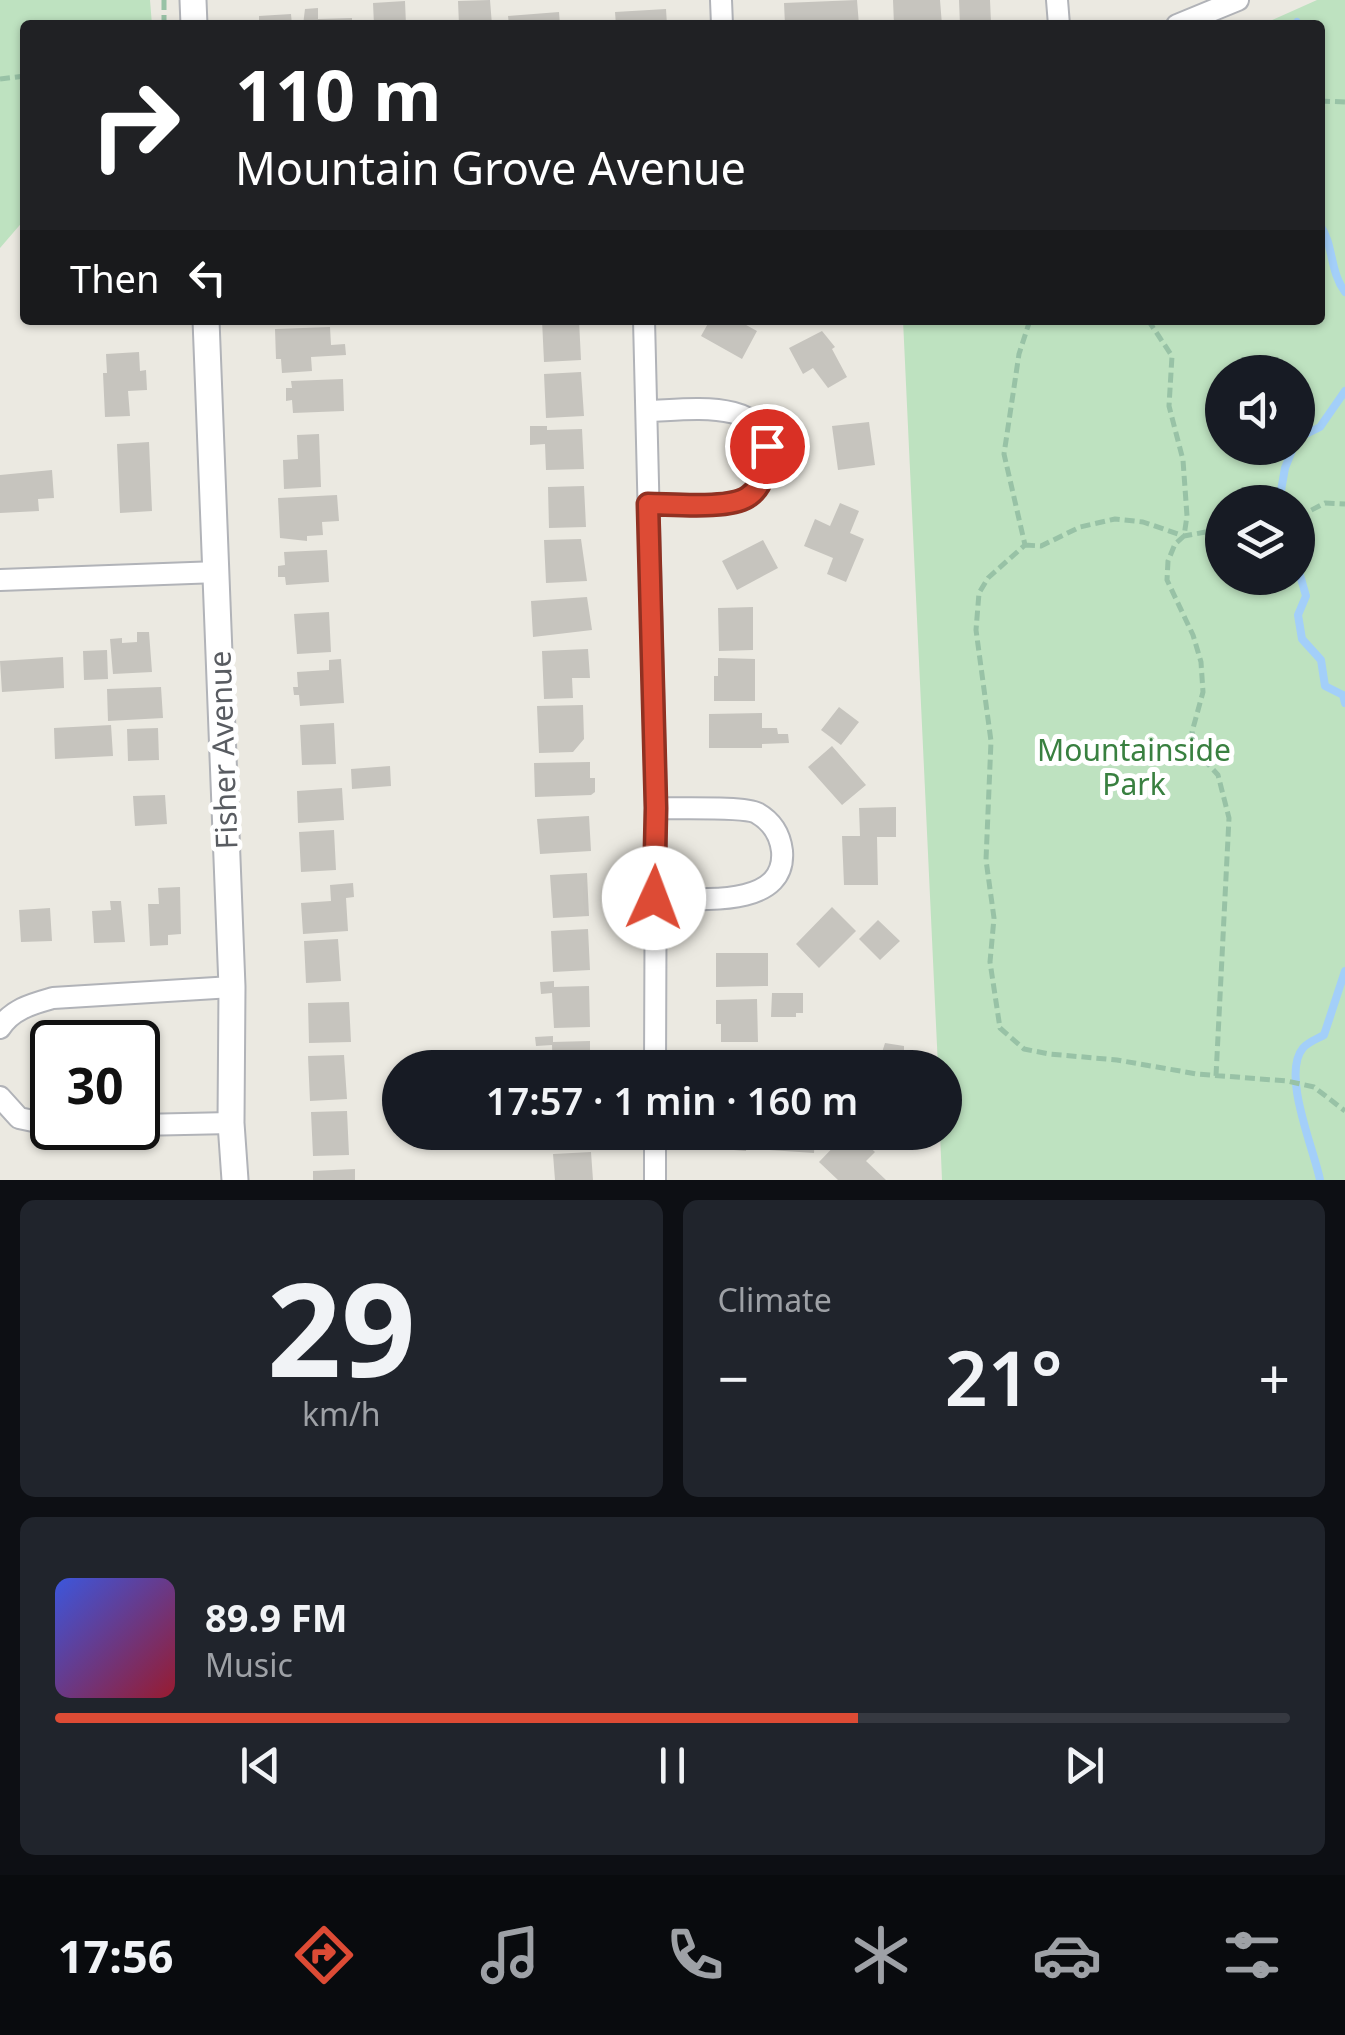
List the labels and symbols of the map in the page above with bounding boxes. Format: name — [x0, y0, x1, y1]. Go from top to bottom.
pin — [725, 404, 810, 489]
street label: Fisher Avenue — [199, 650, 246, 850]
park label: Mountainside Park — [1037, 729, 1231, 804]
position arrow — [602, 846, 706, 950]
speed limit sign: 30 — [30, 1020, 160, 1150]

